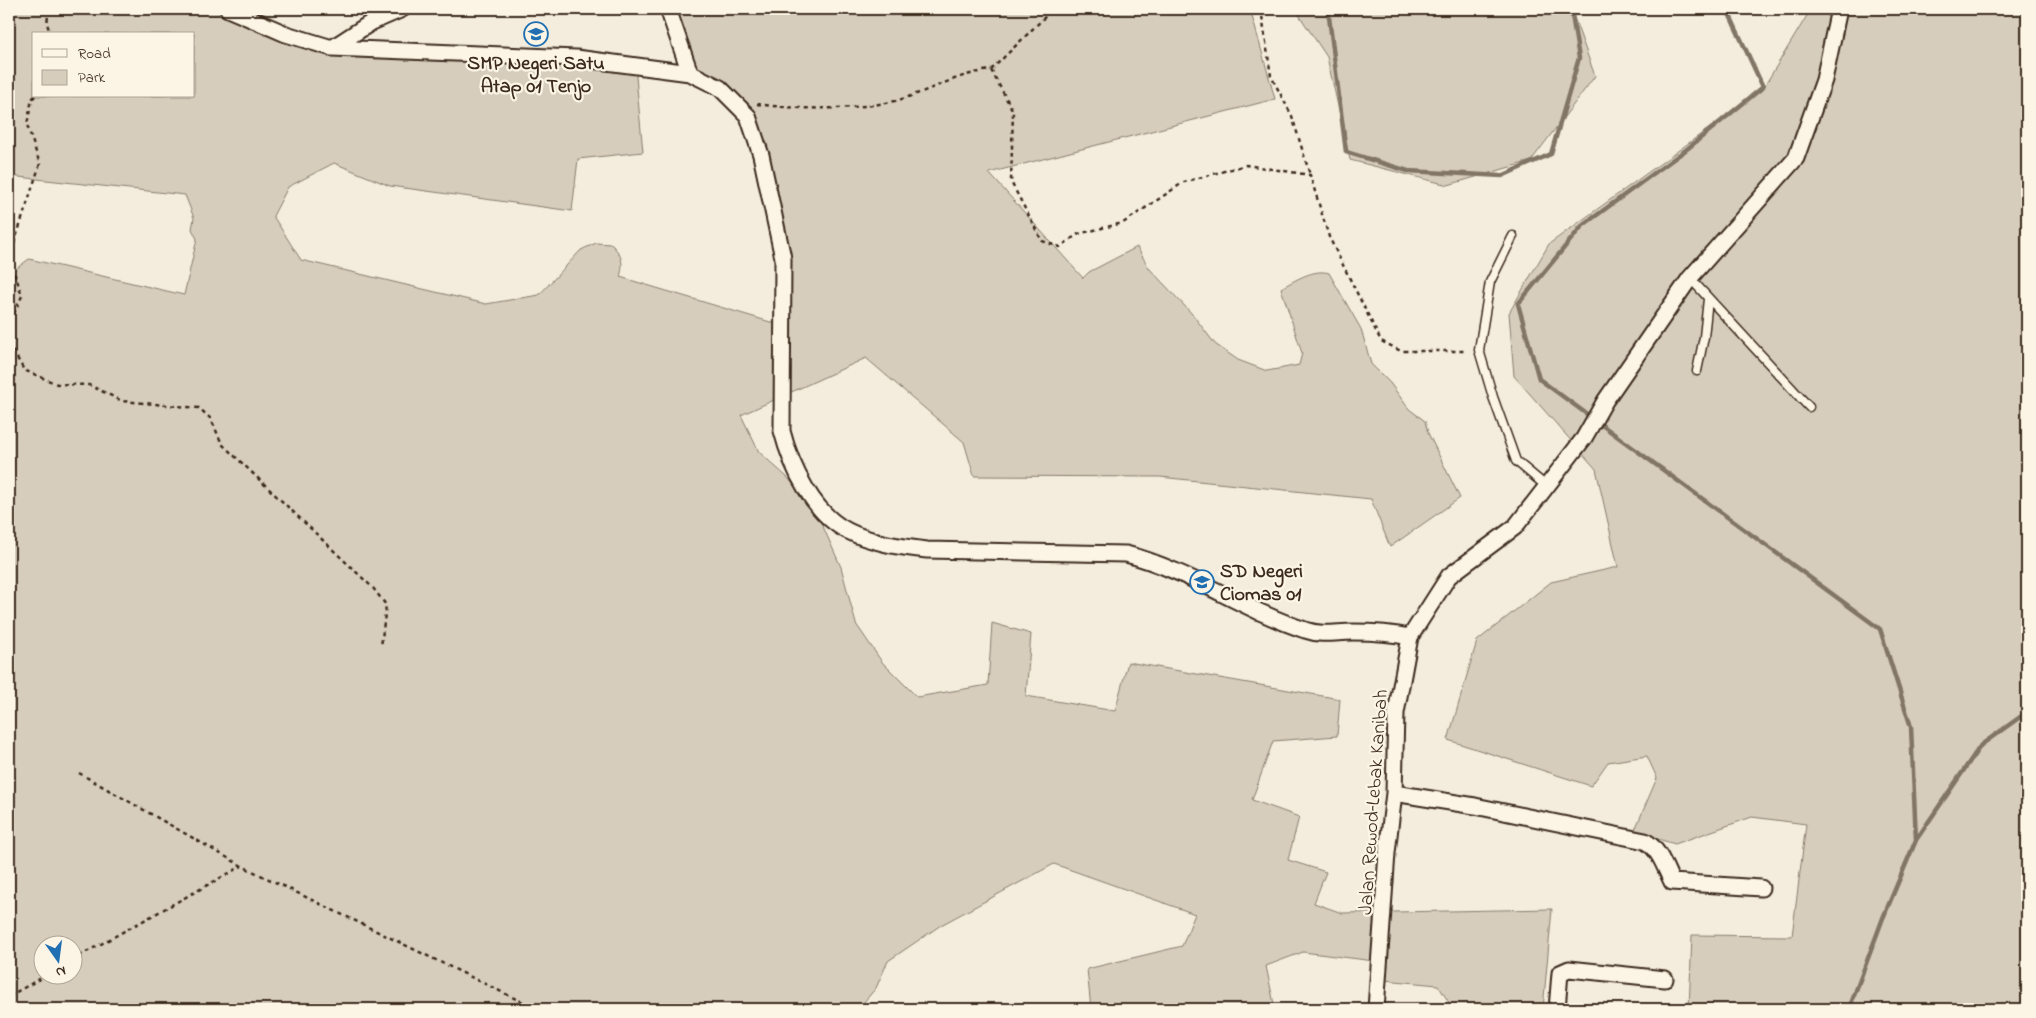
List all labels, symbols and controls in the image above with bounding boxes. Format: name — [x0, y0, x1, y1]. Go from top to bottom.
school or university icon: SMP Negeri Satu Atap 01 Tenjo — [523, 21, 549, 47]
legend — [32, 32, 195, 98]
text: Road — [78, 43, 111, 65]
place label: SMP Negeri Satu Atap 01 Tenjo — [467, 50, 605, 102]
text: Park — [78, 67, 106, 89]
place label: SD Negeri Ciomas 01 — [1220, 558, 1303, 610]
school or university icon: SD Negeri Ciomas 01 — [1189, 569, 1215, 595]
street label: Jalan Rewod–Lebak Kanibah — [1352, 688, 1397, 916]
north arrow — [32, 936, 82, 986]
text: N — [54, 960, 68, 982]

